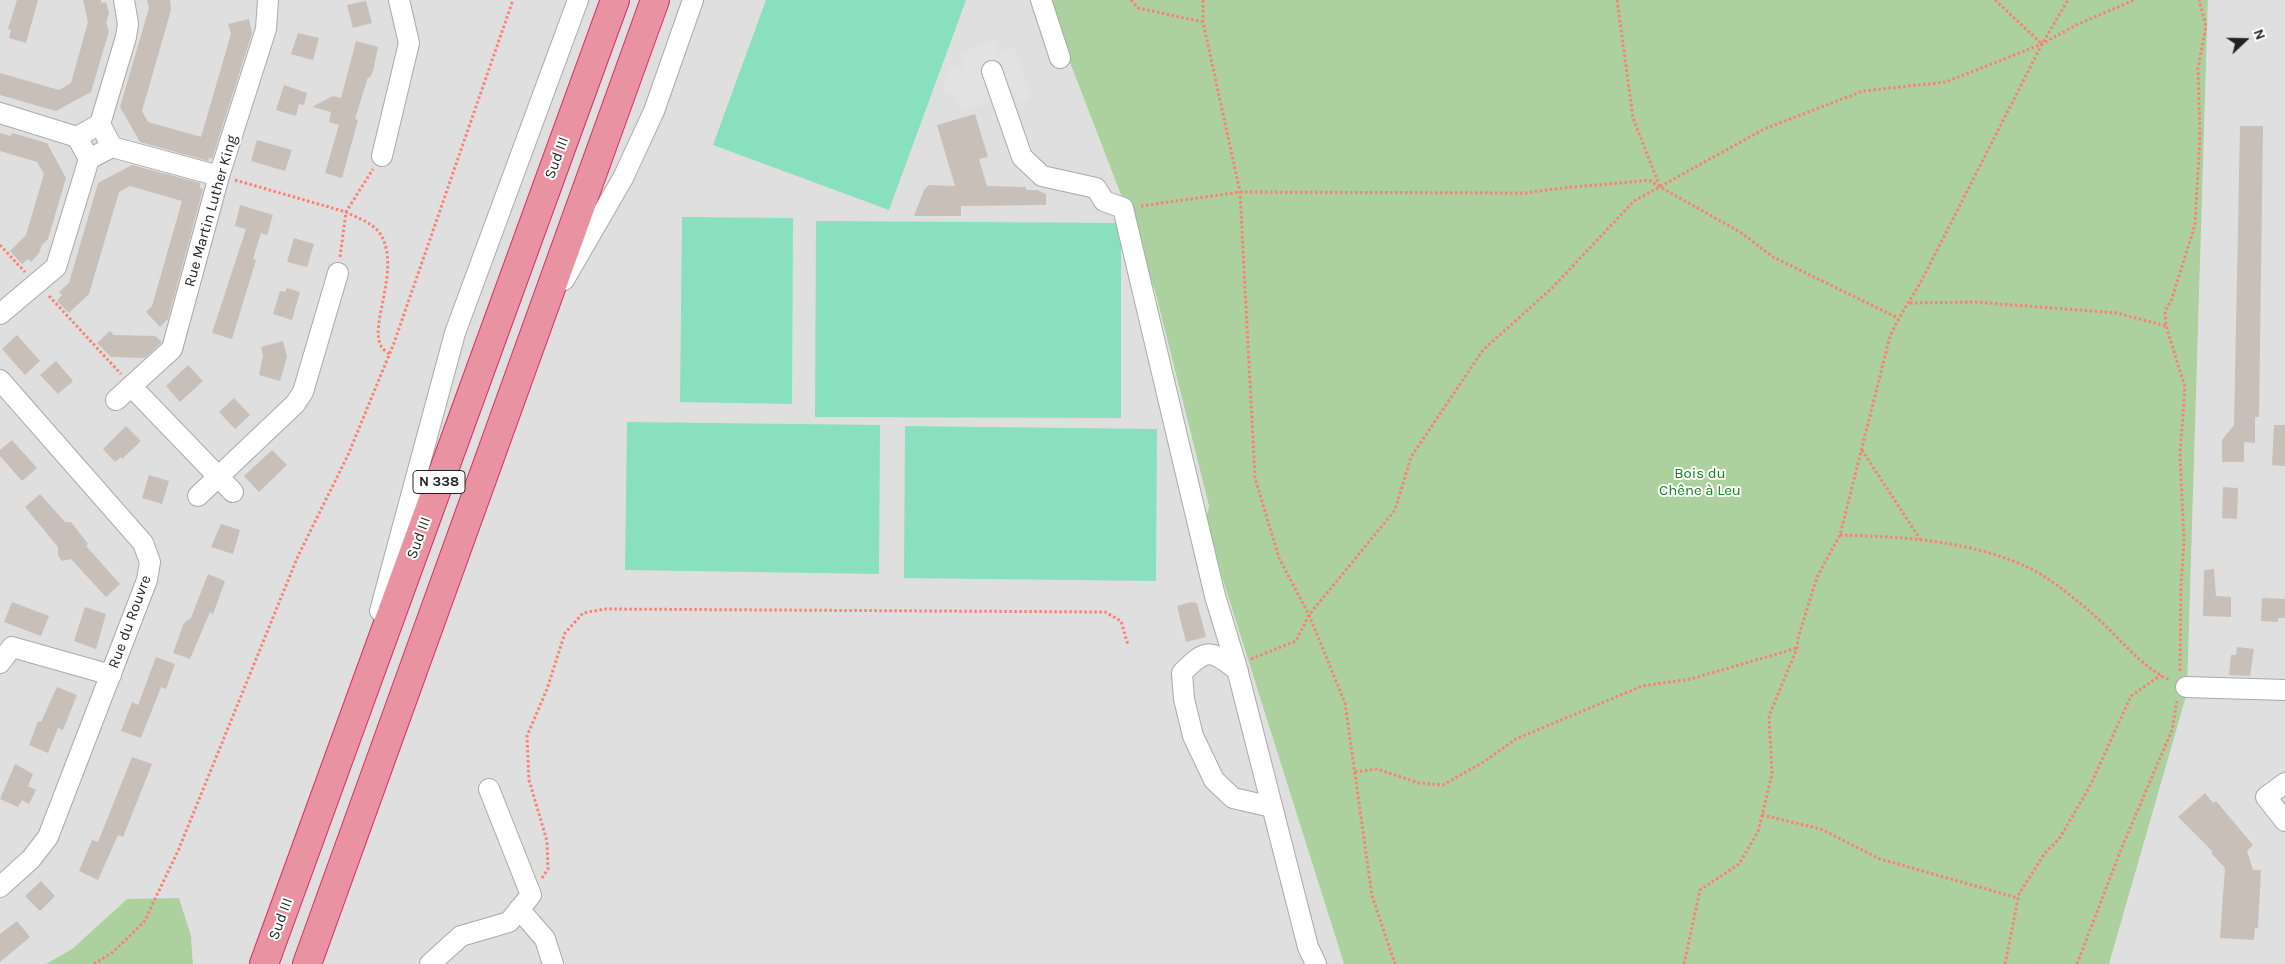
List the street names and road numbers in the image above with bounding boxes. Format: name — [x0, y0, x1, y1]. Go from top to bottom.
street label: Rue Martin Luther King — [181, 133, 241, 289]
street label: Sud III — [541, 135, 573, 181]
road number: N 338 — [413, 471, 465, 494]
street label: Sud III — [403, 515, 435, 561]
street label: Rue du Rouvre — [105, 573, 155, 671]
street label: Sud III — [265, 896, 297, 942]

